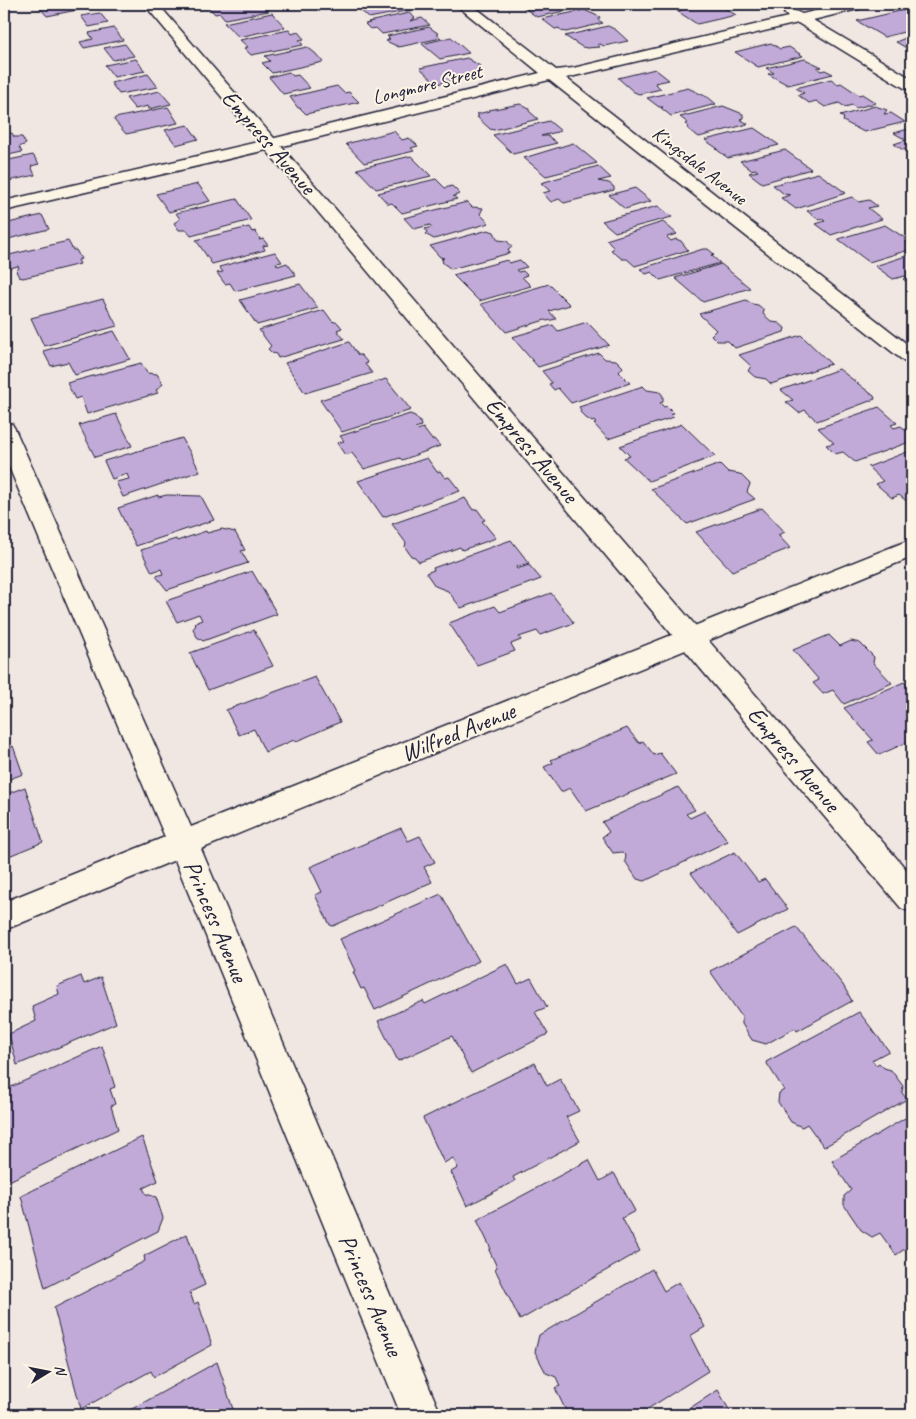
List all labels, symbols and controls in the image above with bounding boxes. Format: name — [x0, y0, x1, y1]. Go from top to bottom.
street label: Longmore Street — [370, 58, 487, 110]
street label: Empress Avenue — [215, 83, 324, 202]
street label: Kingsdale Avenue — [647, 121, 753, 211]
street label: Empress Avenue — [479, 391, 586, 511]
street label: Wilfred Avenue — [397, 695, 522, 768]
street label: Empress Avenue — [741, 700, 848, 820]
street label: Princess Avenue — [177, 856, 256, 988]
street label: Princess Avenue — [332, 1230, 411, 1362]
north arrow — [22, 1346, 72, 1396]
text: N — [51, 1364, 70, 1378]

